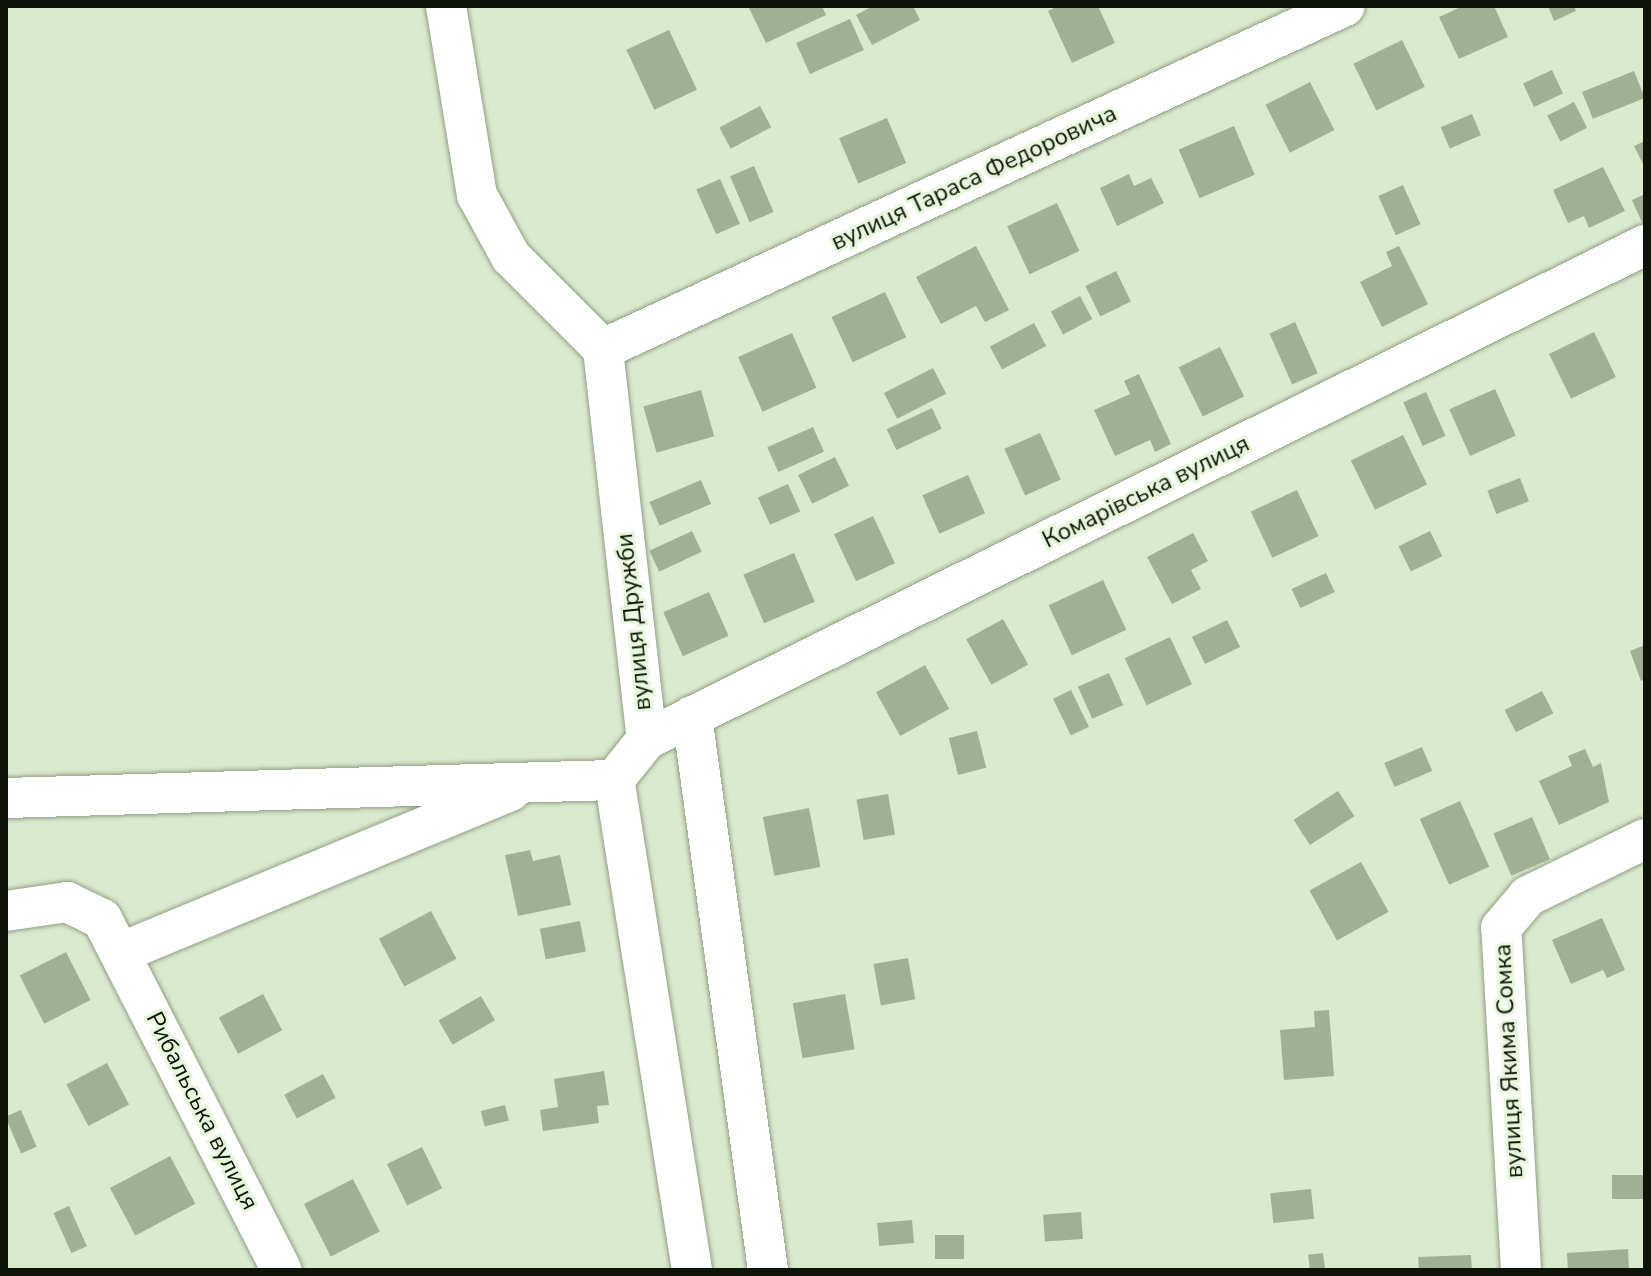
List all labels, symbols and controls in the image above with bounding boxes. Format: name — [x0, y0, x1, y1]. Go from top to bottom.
street label: вулиця Тараса Федоровича — [827, 99, 1121, 257]
street label: Комарівська вулиця — [1038, 429, 1254, 555]
street label: вулиця Дружби — [610, 532, 658, 712]
street label: вулиця Якима Сомка — [1488, 943, 1530, 1179]
street label: Рибальська вулиця — [140, 1007, 264, 1215]

